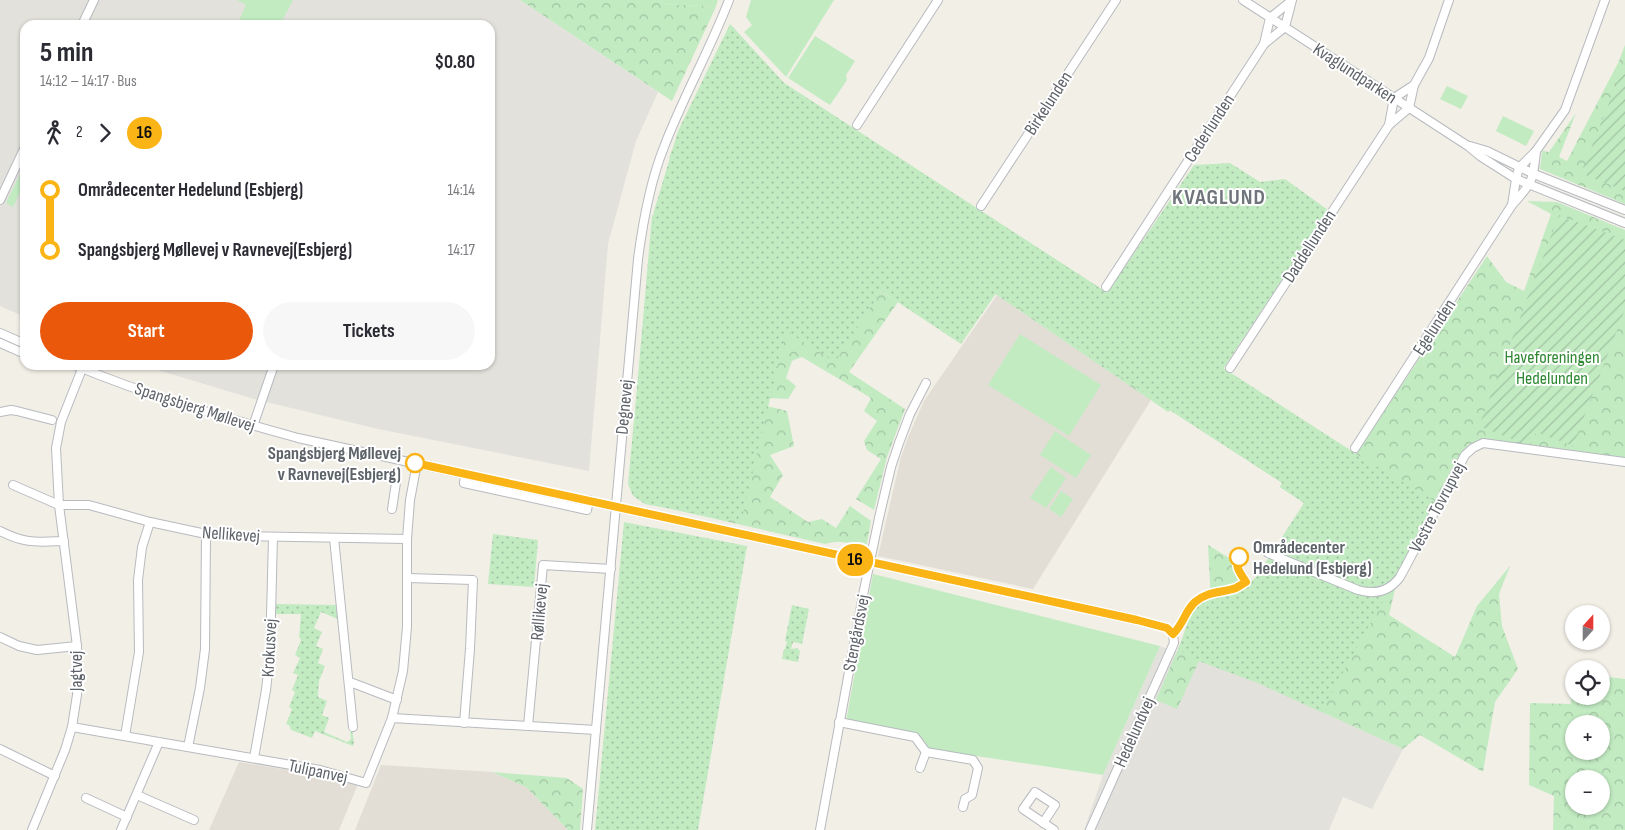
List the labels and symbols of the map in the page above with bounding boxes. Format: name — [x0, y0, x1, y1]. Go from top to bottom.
street label: Kvaglundparken — [1309, 39, 1401, 108]
street label: Birkelunden — [1020, 68, 1077, 139]
street label: Cederlunden — [1180, 90, 1239, 166]
district label: KVAGLUND — [1172, 184, 1266, 211]
street label: Daddellunden — [1278, 206, 1341, 286]
street label: Egelunden — [1409, 295, 1460, 359]
park label: Haveforeningen Hedelunden — [1504, 347, 1600, 389]
street label: Spangsbjerg Møllevej — [132, 378, 258, 437]
street label: Degnevej — [612, 379, 637, 436]
place label: Spangsbjerg Møllevej v Ravnevej(Esbjerg) — [268, 443, 401, 485]
marker: Spangsbjerg Møllevej v Ravnevej(Esbjerg) — [405, 453, 425, 473]
street label: Vestre Tovrupvej — [1405, 458, 1470, 556]
street label: Nellikevej — [201, 522, 261, 547]
place label: Områdecenter Hedelund (Esbjerg) — [1253, 537, 1372, 579]
line badge: 16 — [832, 544, 878, 576]
marker: Områdecenter Hedelund (Esbjerg) — [1229, 547, 1249, 567]
street label: Røllikevej — [527, 583, 552, 641]
street label: Stengårdsvej — [839, 593, 874, 673]
north arrow — [1565, 605, 1610, 650]
street label: Krokusvej — [257, 618, 282, 678]
street label: Jagtvej — [66, 651, 87, 692]
street label: Hedelundvej — [1110, 694, 1159, 770]
street label: Tulipanvej — [286, 755, 349, 788]

